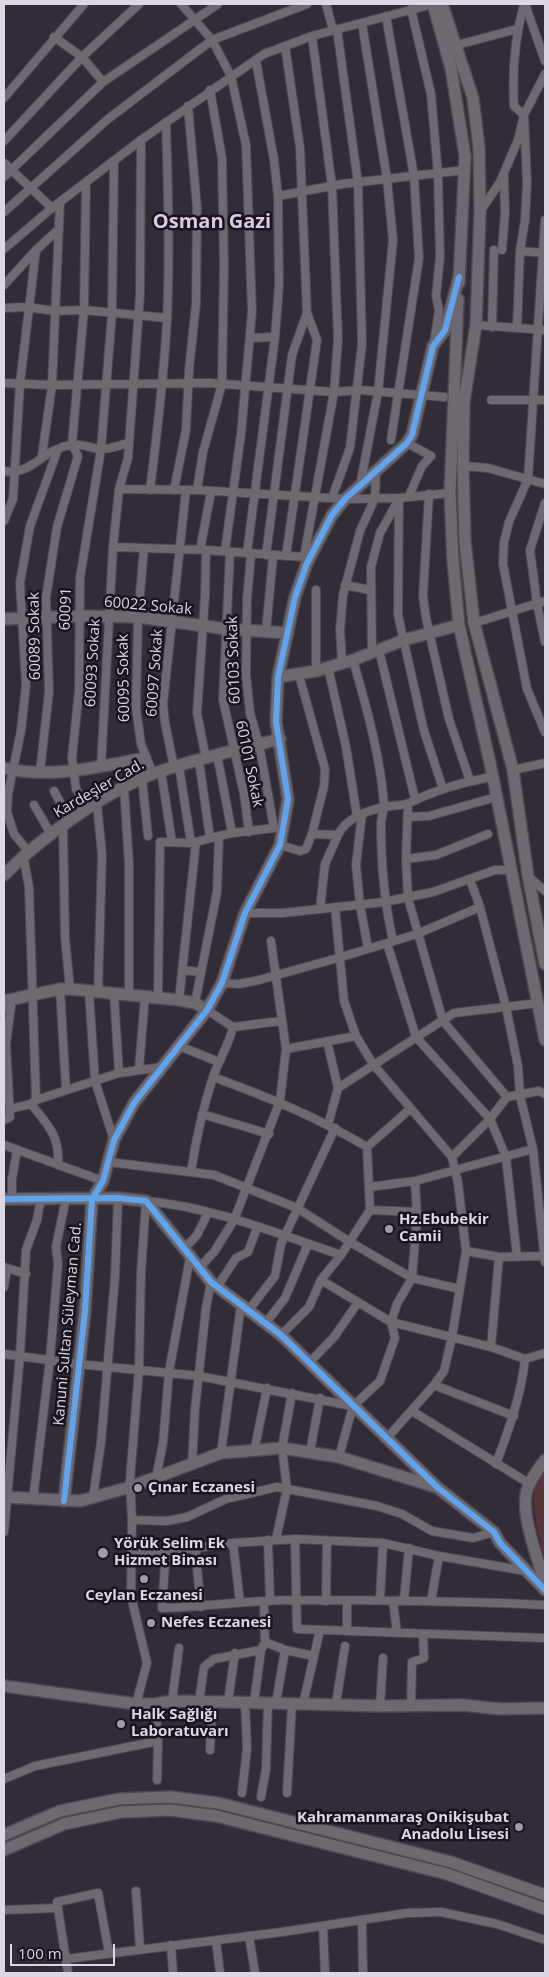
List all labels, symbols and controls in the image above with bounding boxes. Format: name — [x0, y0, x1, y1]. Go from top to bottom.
district label: Osman Gazi — [153, 210, 271, 234]
street label: 60091 — [56, 587, 76, 631]
street label: 60089 Sokak — [25, 592, 45, 680]
street label: 60022 Sokak — [103, 593, 193, 619]
street label: 60103 Sokak — [223, 616, 245, 704]
street label: 60093 Sokak — [82, 619, 104, 707]
street label: 60097 Sokak — [143, 628, 167, 718]
street label: 60095 Sokak — [114, 634, 134, 722]
street label: 60101 Sokak — [231, 719, 267, 809]
street label: Kardeşler Cad. — [51, 756, 147, 822]
place label: Hz.Ebubekir Camii — [399, 1211, 489, 1246]
street label: Kanuni Sultan Süleyman Cad. — [50, 1222, 86, 1426]
marker: Hz.Ebubekir Camii — [383, 1223, 395, 1235]
place label: Çınar Eczanesi — [148, 1479, 255, 1497]
marker: Çınar Eczanesi — [132, 1482, 144, 1494]
place label: Yörük Selim Ek Hizmet Binası — [114, 1535, 225, 1570]
marker: Yörük Selim Ek Hizmet Binası — [96, 1546, 110, 1560]
marker: Ceylan Eczanesi — [138, 1573, 150, 1585]
place label: Ceylan Eczanesi — [85, 1587, 203, 1605]
place label: Nefes Eczanesi — [161, 1614, 271, 1632]
marker: Nefes Eczanesi — [145, 1617, 157, 1629]
place label: Halk Sağlığı Laboratuvarı — [131, 1706, 229, 1741]
marker: Halk Sağlığı Laboratuvarı — [115, 1718, 127, 1730]
place label: Kahramanmaraş Onikişubat Anadolu Lisesi — [297, 1809, 509, 1844]
marker: Kahramanmaraş Onikişubat Anadolu Lisesi — [513, 1821, 525, 1833]
scale bar — [12, 1934, 118, 1966]
text: 100 m — [18, 1943, 62, 1963]

